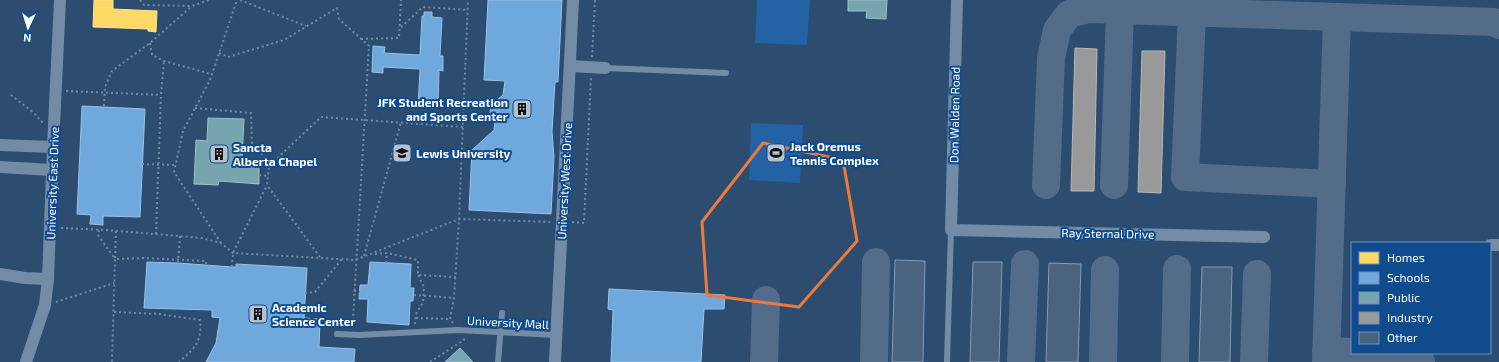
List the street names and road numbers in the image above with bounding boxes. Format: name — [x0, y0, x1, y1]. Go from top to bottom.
street label: Don Walden Road — [946, 67, 962, 163]
street label: University West Drive — [554, 122, 574, 240]
street label: University East Drive — [43, 126, 61, 240]
street label: Ray Sternal Drive — [1061, 225, 1155, 241]
street label: University Mall — [467, 313, 550, 331]

